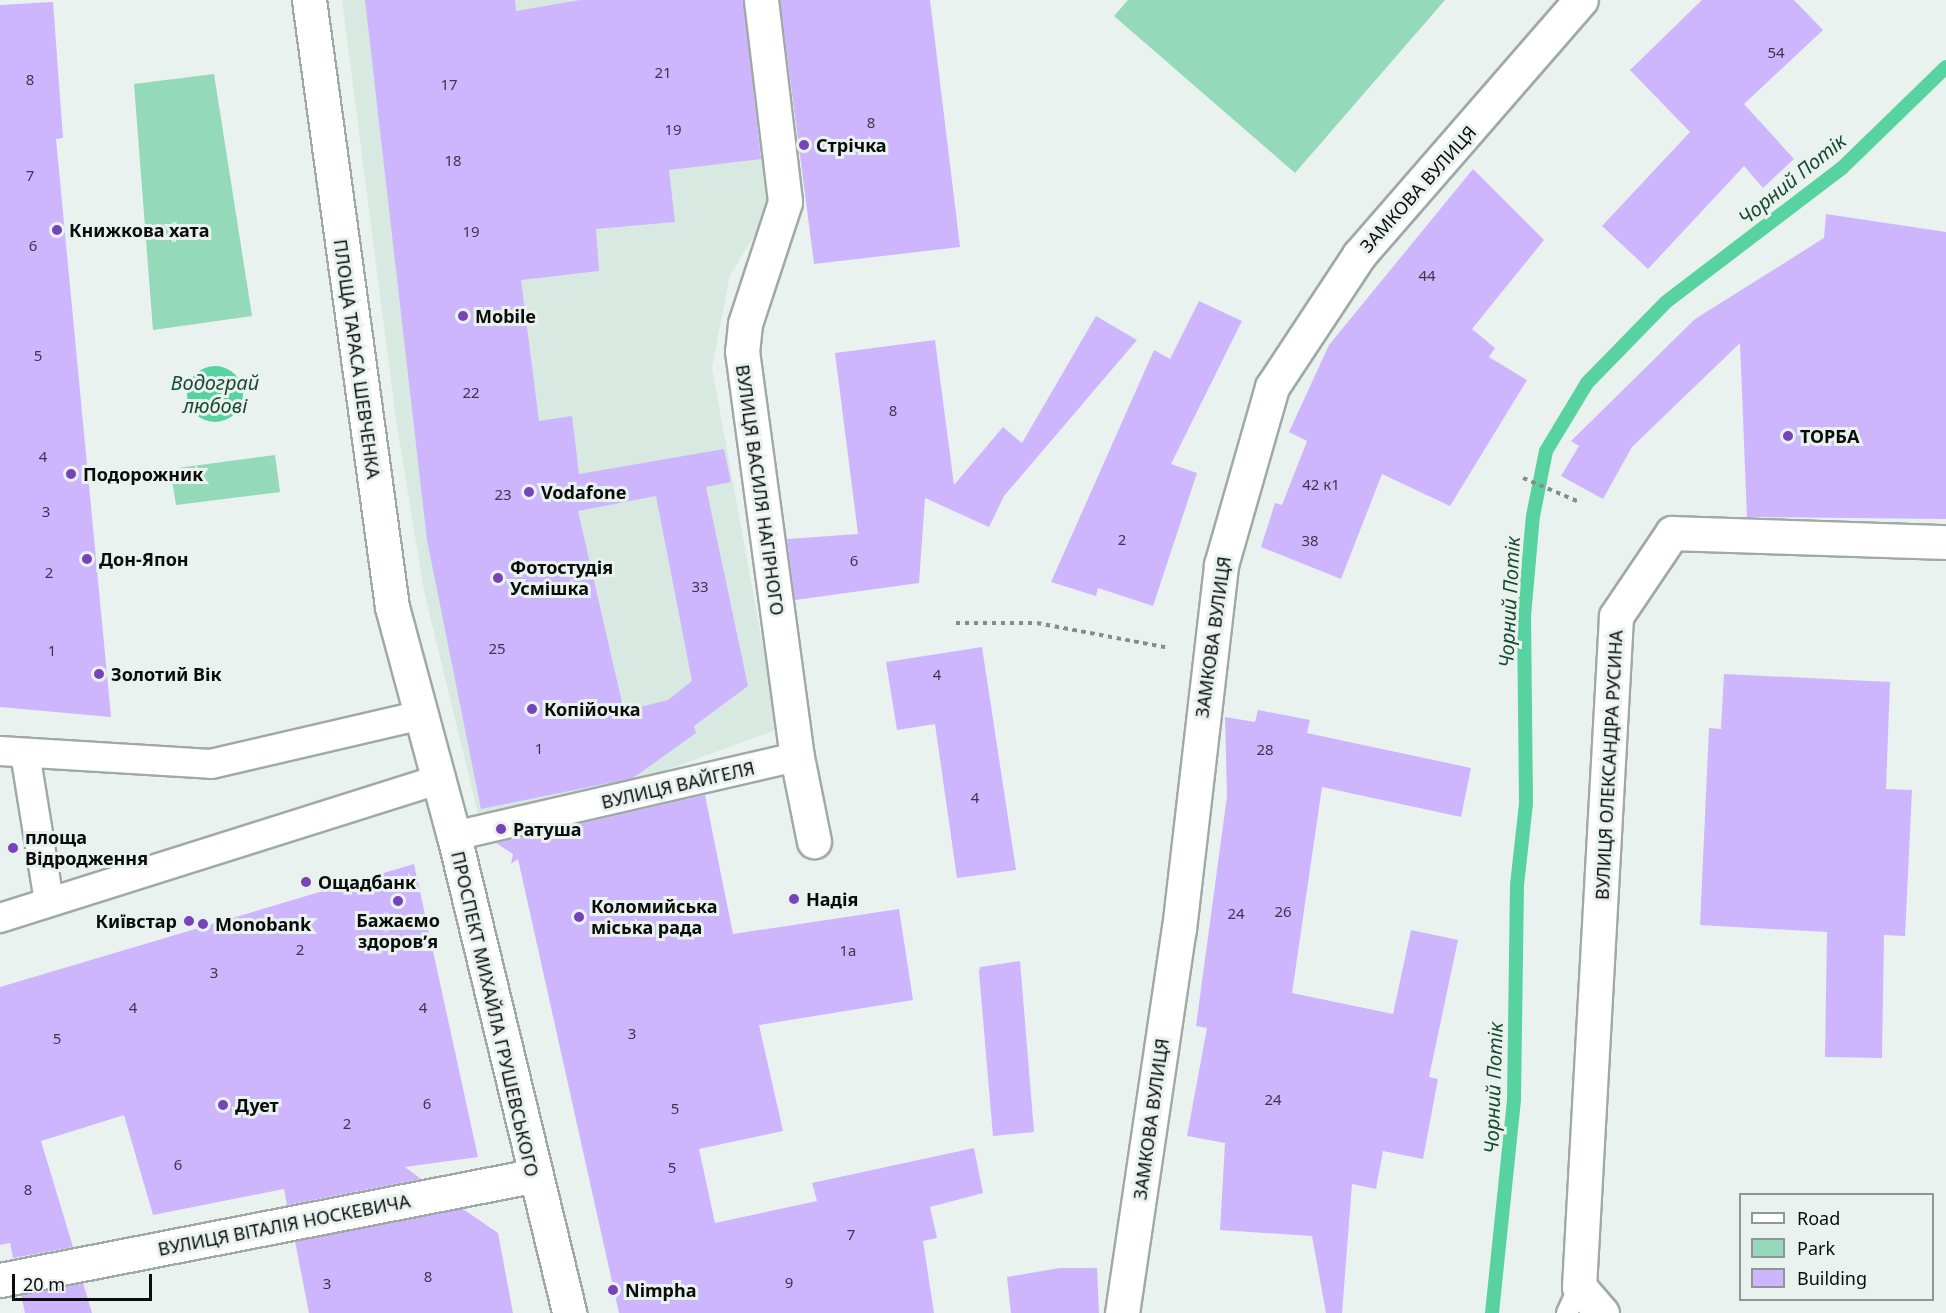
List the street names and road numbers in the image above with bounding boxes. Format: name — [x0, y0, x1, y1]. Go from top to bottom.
street label: ЗАМКОВА ВУЛИЦЯ — [1356, 121, 1480, 257]
street label: ПЛОЩА ТАРАСА ШЕВЧЕНКА — [329, 238, 385, 480]
street label: ВУЛИЦЯ ВАСИЛЯ НАГІРНОГО — [732, 363, 788, 617]
street label: ЗАМКОВА ВУЛИЦЯ — [1191, 555, 1235, 719]
street label: ВУЛИЦЯ ОЛЕКСАНДРА РУСИНА — [1591, 629, 1627, 901]
street label: ВУЛИЦЯ ВАЙГЕЛЯ — [599, 757, 757, 813]
street label: ПРОСПЕКТ МИХАЙЛА ГРУШЕВСЬКОГО — [447, 849, 543, 1179]
street label: ЗАМКОВА ВУЛИЦЯ — [1129, 1037, 1173, 1201]
street label: ВУЛИЦЯ ВІТАЛІЯ НОСКЕВИЧА — [156, 1190, 412, 1260]

